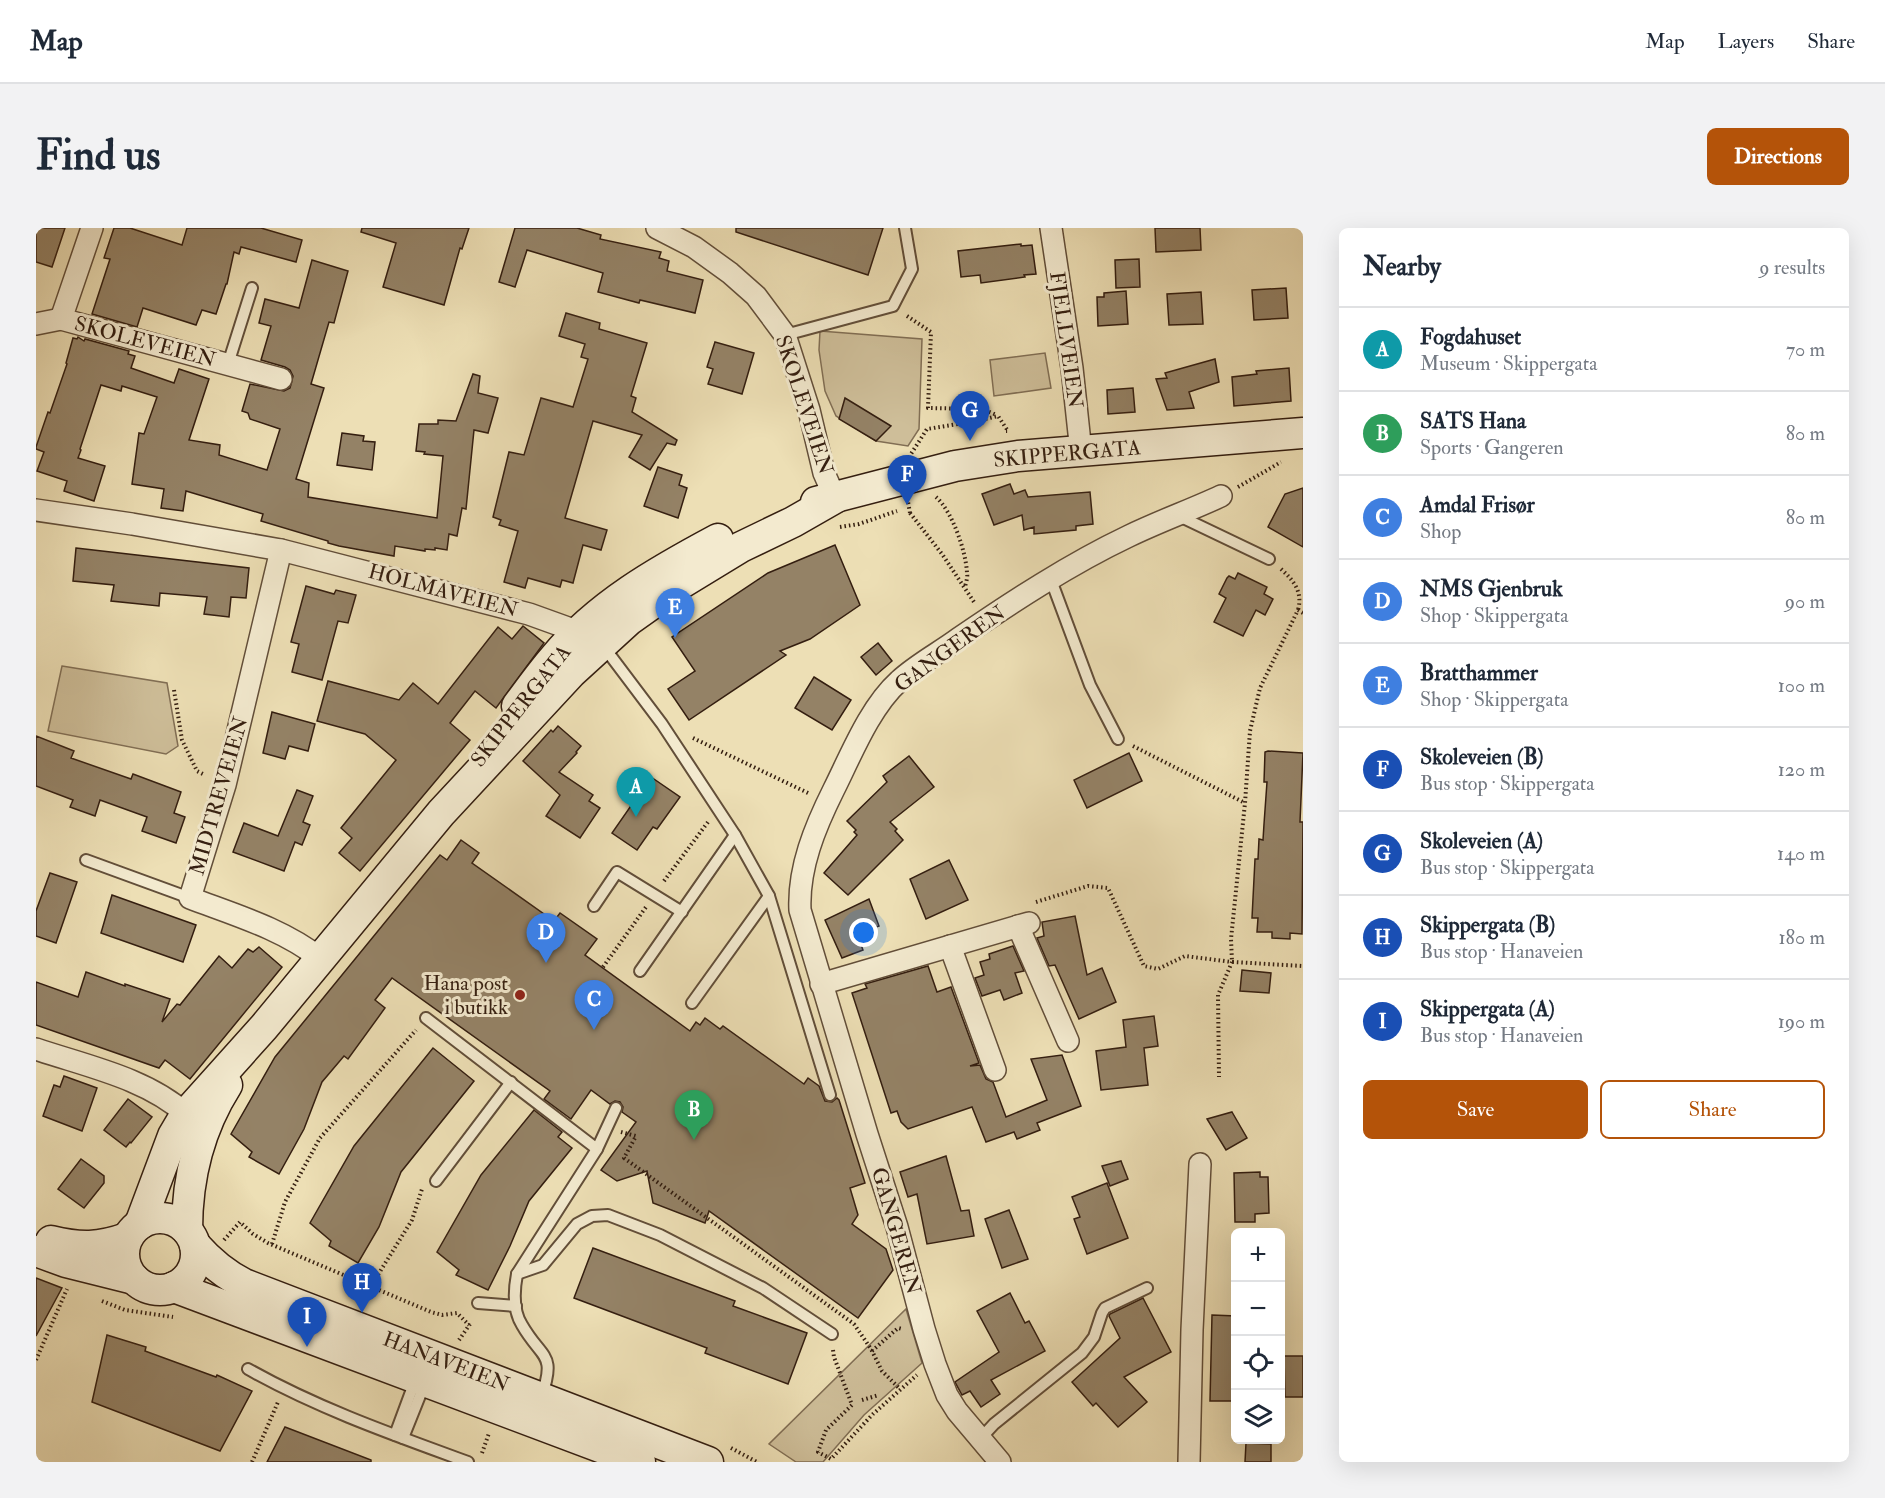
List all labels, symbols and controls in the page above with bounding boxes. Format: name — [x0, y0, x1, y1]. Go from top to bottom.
text: Map — [30, 24, 83, 59]
text: Map — [1645, 28, 1685, 55]
text: Layers — [1718, 28, 1774, 55]
text: Share — [1807, 28, 1855, 55]
button: Directions — [1707, 128, 1849, 185]
text: Find us — [36, 130, 160, 182]
text: Nearby — [1363, 251, 1441, 283]
text: 9 results — [1759, 255, 1825, 280]
street label: FJELLVEIEN — [1043, 270, 1089, 410]
street label: SKOLEVEIEN — [71, 310, 219, 374]
text: Fogdahuset — [1420, 323, 1521, 351]
street label: SKOLEVEIEN — [769, 332, 839, 478]
text: A — [1376, 337, 1389, 362]
text: 70 m — [1786, 337, 1825, 362]
text: Museum · Skippergata — [1420, 351, 1598, 376]
pin: G — [950, 392, 990, 441]
text: SATS Hana — [1420, 407, 1526, 435]
text: B — [1376, 421, 1389, 446]
text: 80 m — [1786, 421, 1825, 446]
street label: SKIPPERGATA — [992, 434, 1142, 474]
text: Sports · Gangeren — [1420, 435, 1564, 460]
pin: F — [888, 456, 926, 505]
text: Amdal Frisør — [1420, 491, 1535, 519]
text: C — [1375, 505, 1390, 530]
text: 80 m — [1786, 505, 1825, 530]
text: Shop — [1420, 519, 1461, 544]
street label: HOLMAVEIEN — [365, 558, 521, 624]
text: NMS Gjenbruk — [1420, 575, 1563, 603]
pin: E — [656, 588, 694, 638]
text: D — [1374, 589, 1391, 614]
text: 90 m — [1785, 589, 1825, 614]
street label: GANGEREN — [889, 599, 1011, 698]
text: Shop · Skippergata — [1420, 603, 1568, 628]
street label: SKIPPERGATA — [465, 639, 577, 773]
text: Bratthammer — [1420, 659, 1538, 687]
text: E — [1375, 673, 1390, 698]
text: 100 m — [1778, 673, 1825, 698]
text: Shop · Skippergata — [1420, 687, 1568, 712]
street label: MIDTREVEIEN — [183, 713, 255, 878]
text: Skoleveien (B) — [1420, 743, 1543, 771]
text: F — [1376, 757, 1389, 782]
text: 120 m — [1778, 757, 1825, 782]
pin: A — [616, 768, 656, 817]
text: Bus stop · Skippergata — [1420, 771, 1595, 796]
text: Skoleveien (A) — [1420, 827, 1543, 855]
text: G — [1374, 841, 1391, 866]
text: 140 m — [1777, 841, 1825, 866]
text: Bus stop · Skippergata — [1420, 855, 1595, 880]
text: Skippergata (B) — [1420, 911, 1555, 939]
pin: D — [526, 914, 566, 963]
your location — [849, 918, 878, 947]
text: H — [1374, 925, 1391, 950]
text: 180 m — [1778, 925, 1825, 950]
text: Bus stop · Hanaveien — [1420, 939, 1583, 964]
place label: Hana post i butikk — [424, 970, 508, 1021]
pin: C — [574, 980, 614, 1030]
marker: Hana post i butikk — [513, 988, 527, 1002]
text: Skippergata (A) — [1420, 995, 1555, 1023]
text: I — [1378, 1009, 1387, 1034]
text: 190 m — [1778, 1009, 1825, 1034]
text: Bus stop · Hanaveien — [1420, 1023, 1583, 1048]
button: Save — [1363, 1080, 1588, 1139]
button: Share — [1600, 1080, 1825, 1139]
pin: B — [674, 1090, 714, 1140]
street label: GANGEREN — [865, 1164, 927, 1298]
map controls — [1231, 1228, 1285, 1444]
button: + — [1231, 1228, 1285, 1282]
pin: H — [342, 1264, 382, 1313]
button: − — [1231, 1282, 1285, 1336]
pin: I — [288, 1298, 326, 1347]
street label: HANAVEIEN — [379, 1325, 513, 1399]
button: locate — [1231, 1336, 1285, 1390]
button: layers — [1231, 1390, 1285, 1444]

